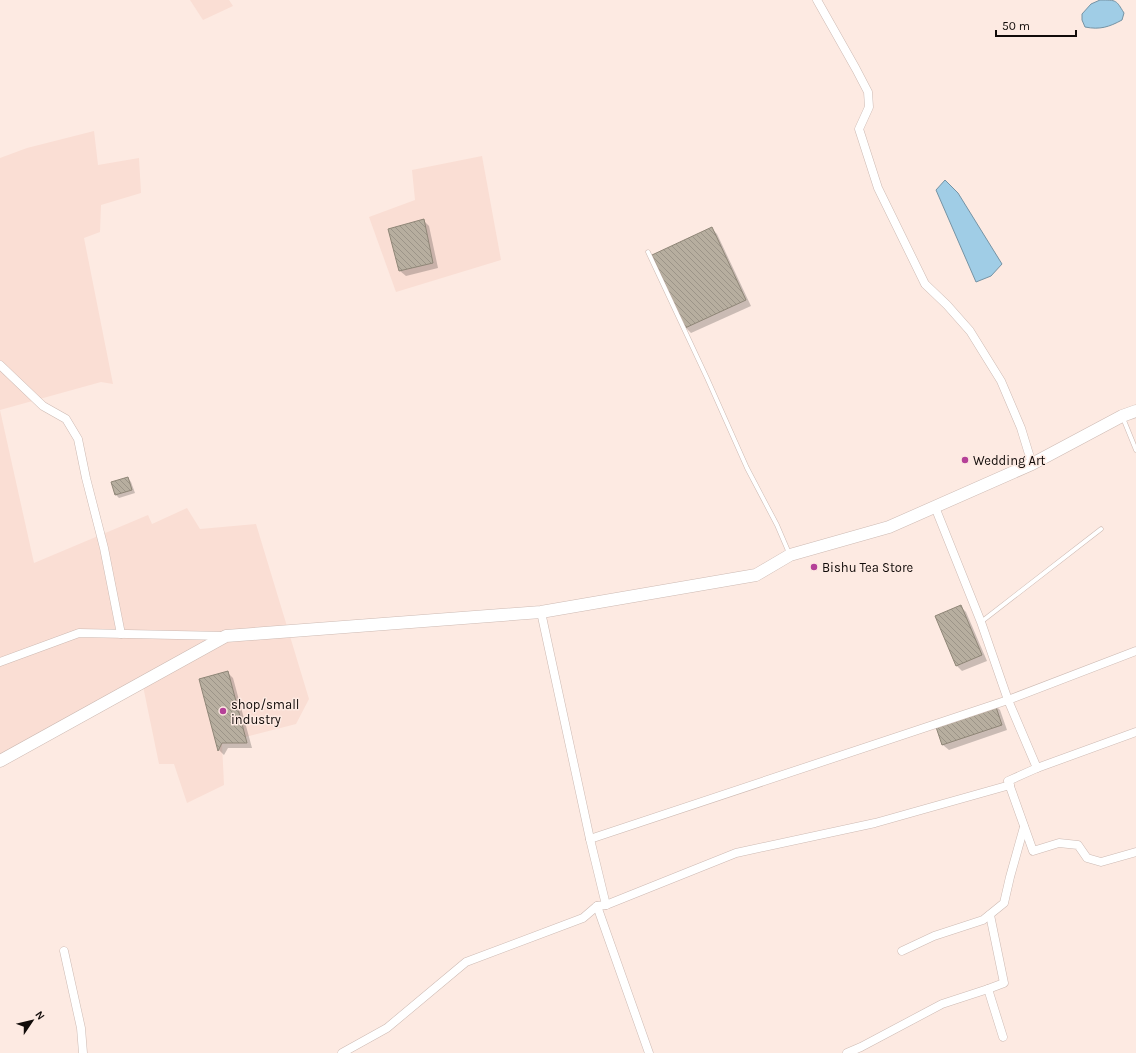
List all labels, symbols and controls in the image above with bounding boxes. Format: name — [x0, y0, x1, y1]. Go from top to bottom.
scale bar — [996, 12, 1076, 38]
text: 50 m — [1002, 19, 1030, 33]
place label: Wedding Art — [973, 453, 1046, 468]
marker: Wedding Art — [960, 455, 970, 465]
place label: Bishu Tea Store — [822, 560, 914, 575]
marker: Bishu Tea Store — [809, 562, 819, 572]
place label: shop/small industry — [231, 697, 299, 727]
marker: shop/small industry — [218, 706, 228, 716]
north arrow — [12, 1001, 52, 1041]
text: N — [32, 1009, 47, 1023]

